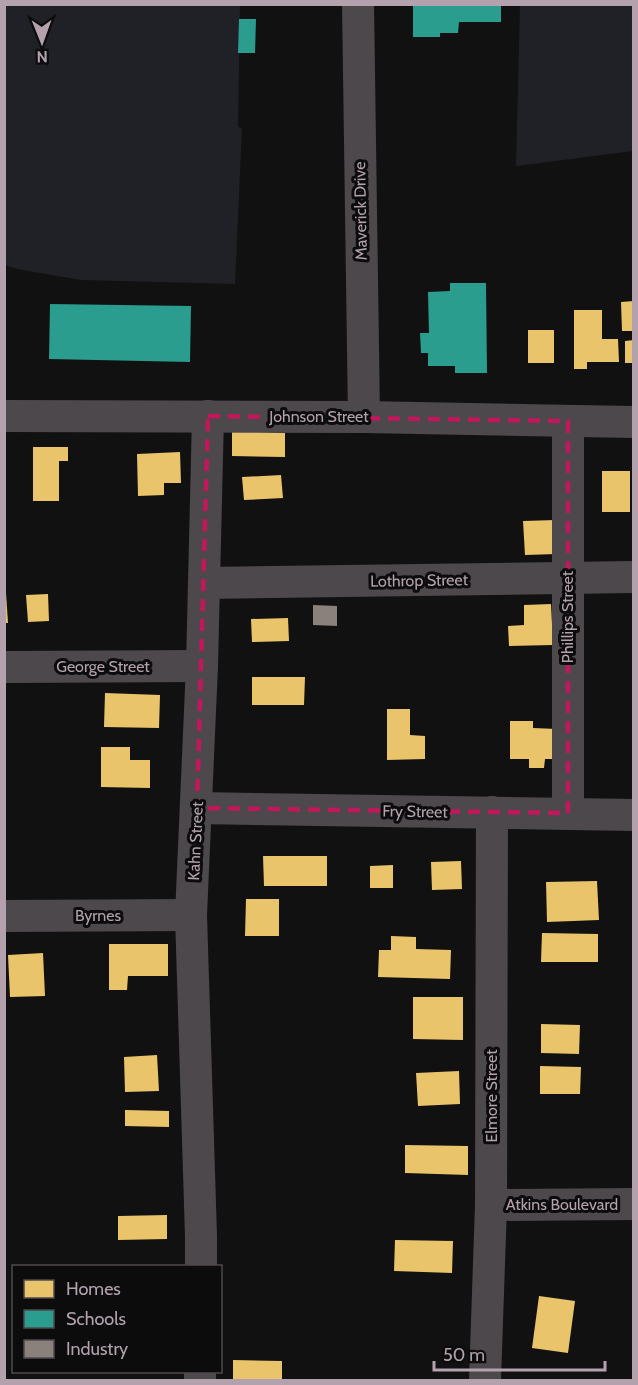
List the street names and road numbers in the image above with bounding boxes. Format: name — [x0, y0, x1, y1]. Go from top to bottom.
street label: Maverick Drive — [350, 162, 371, 260]
street label: Johnson Street — [268, 407, 369, 426]
street label: Lothrop Street — [370, 570, 469, 591]
street label: Phillips Street — [558, 570, 577, 663]
street label: George Street — [56, 657, 150, 676]
street label: Kahn Street — [184, 800, 207, 881]
street label: Fry Street — [382, 801, 449, 822]
street label: Byrnes — [75, 906, 121, 925]
street label: Elmore Street — [482, 1049, 501, 1143]
street label: Atkins Boulevard — [506, 1195, 618, 1214]

